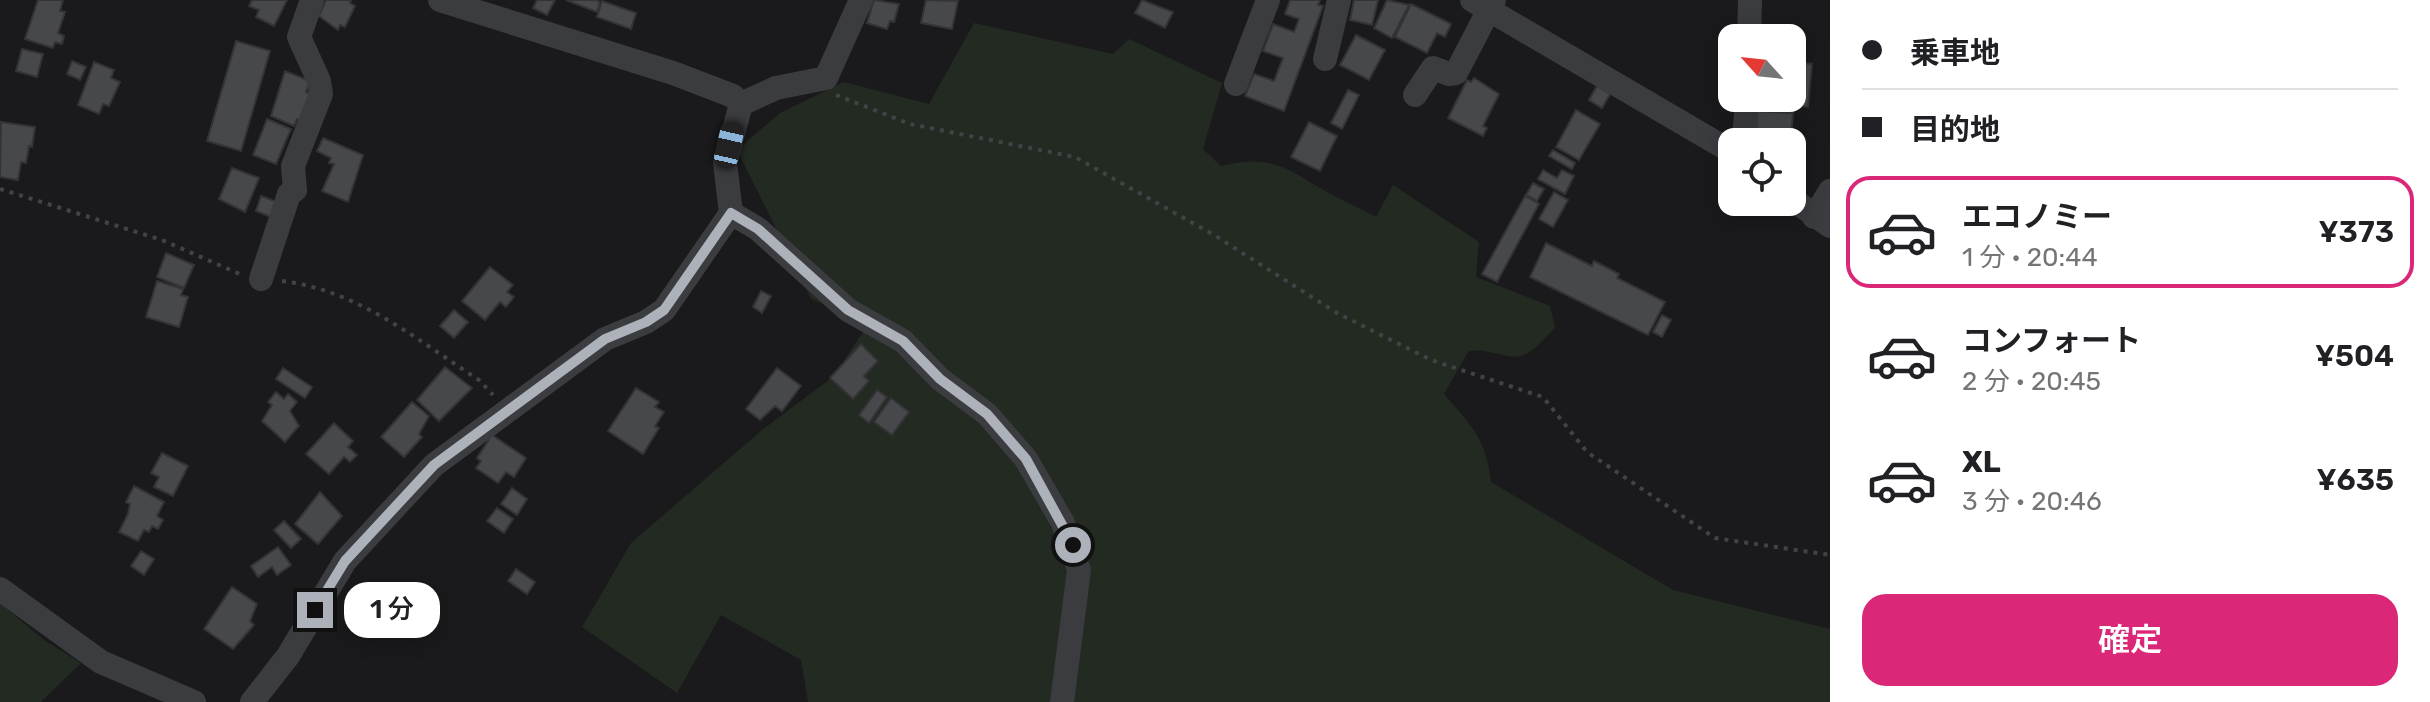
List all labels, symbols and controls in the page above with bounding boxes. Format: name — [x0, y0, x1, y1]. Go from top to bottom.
north arrow — [1718, 24, 1806, 112]
map controls — [1718, 24, 1806, 216]
text: 乗車地 — [1910, 35, 2000, 71]
text: 目的地 — [1910, 112, 2000, 148]
car — [712, 119, 746, 171]
button: locate — [1718, 128, 1806, 216]
icon: car — [1866, 196, 1938, 268]
text: エコノミー — [1962, 199, 2112, 235]
text: ¥373 — [2319, 214, 2394, 250]
text: 1 分 · 20:44 — [1962, 242, 2098, 273]
icon: car — [1866, 320, 1938, 392]
text: コンフォート — [1962, 323, 2141, 359]
text: ¥504 — [2315, 338, 2394, 374]
text: 2 分 · 20:45 — [1962, 366, 2101, 397]
icon: car — [1866, 444, 1938, 516]
text: XL — [1962, 444, 2001, 480]
text: ¥635 — [2316, 462, 2394, 498]
text: 3 分 · 20:46 — [1962, 486, 2102, 517]
route start — [1055, 527, 1091, 563]
callout: 1 分 — [343, 582, 439, 638]
route end — [297, 592, 333, 628]
text: 1 分 — [370, 594, 414, 625]
button: 確定 — [1862, 594, 2398, 686]

